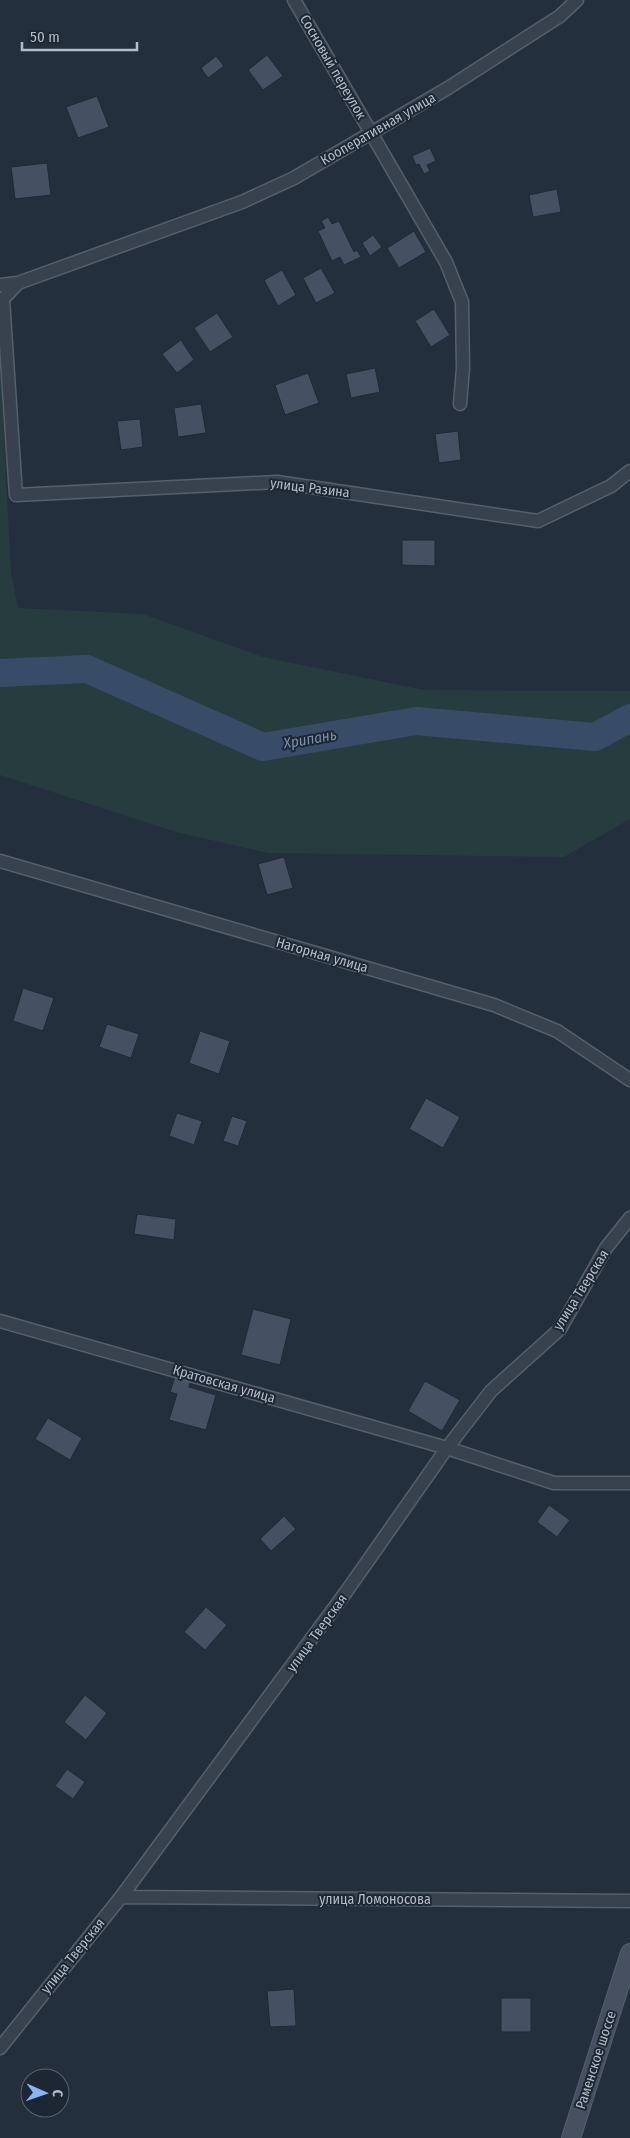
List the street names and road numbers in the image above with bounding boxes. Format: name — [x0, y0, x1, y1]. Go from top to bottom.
street label: Сосновый переулок — [296, 12, 370, 123]
street label: Кооперативная улица — [317, 89, 439, 169]
street label: улица Разина — [269, 475, 351, 501]
street label: Нагорная улица — [274, 934, 370, 976]
street label: улица Тверская — [549, 1247, 613, 1333]
street label: Кратовская улица — [171, 1361, 277, 1407]
street label: улица Тверская — [283, 1591, 351, 1675]
street label: улица Ломоносова — [319, 1891, 431, 1908]
street label: улица Тверская — [37, 1915, 109, 1997]
street label: Раменское шоссе — [572, 2009, 620, 2111]

